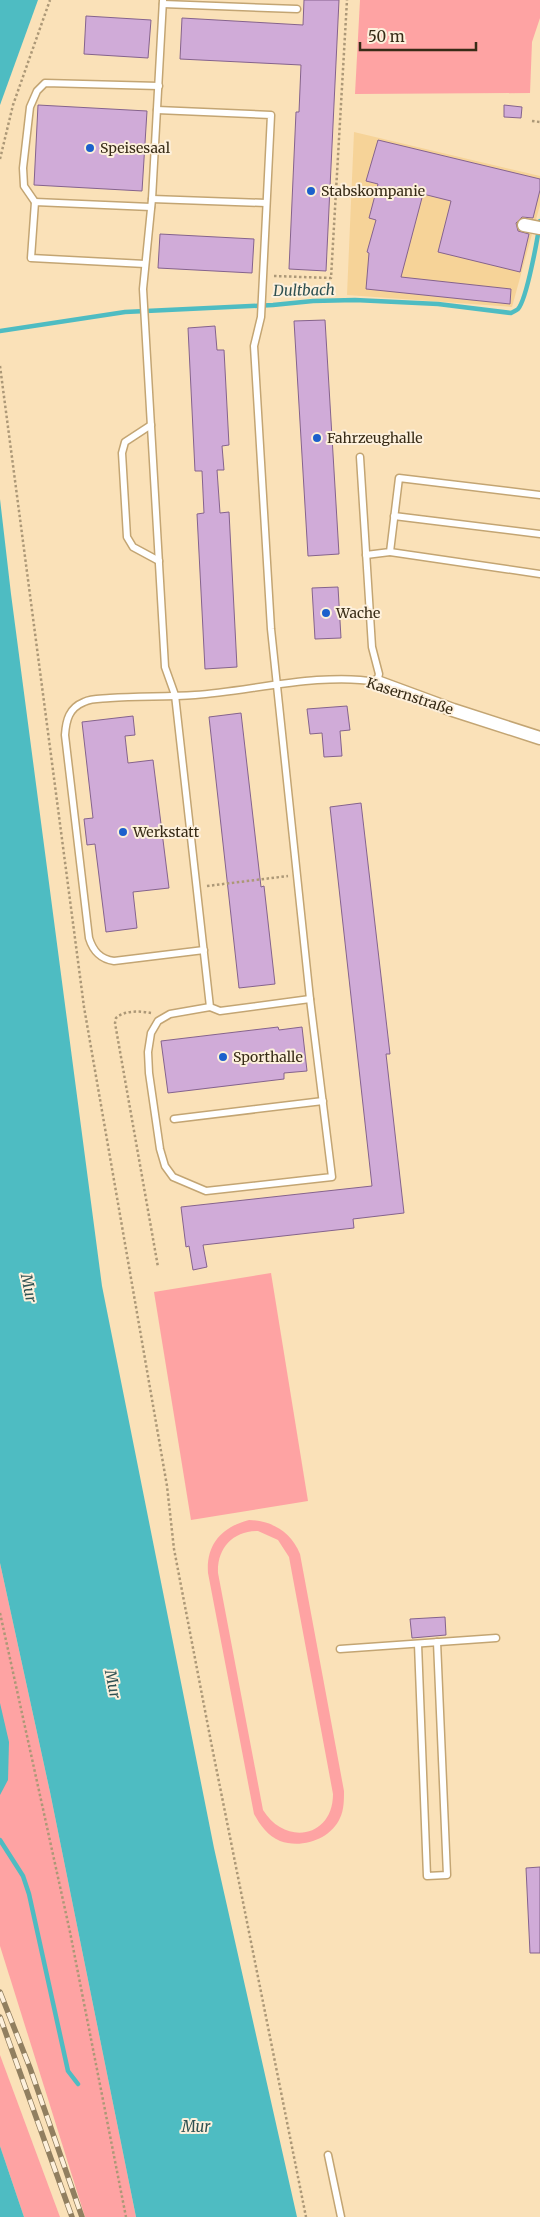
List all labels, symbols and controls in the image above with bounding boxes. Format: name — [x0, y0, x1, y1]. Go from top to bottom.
scale bar — [360, 20, 476, 52]
text: 50 m — [368, 27, 405, 46]
place label: Speisesaal — [100, 139, 171, 157]
marker: Speisesaal — [84, 142, 96, 154]
place label: Stabskompanie — [321, 182, 425, 200]
marker: Stabskompanie — [305, 185, 317, 197]
water label: Dultbach — [272, 280, 335, 300]
place label: Fahrzeughalle — [327, 429, 423, 447]
marker: Fahrzeughalle — [311, 432, 323, 444]
place label: Wache — [335, 604, 380, 622]
marker: Wache — [320, 607, 332, 619]
street label: Kasernstraße — [364, 674, 456, 718]
place label: Werkstatt — [132, 823, 200, 841]
marker: Werkstatt — [117, 826, 129, 838]
place label: Sporthalle — [233, 1048, 303, 1066]
marker: Sporthalle — [217, 1051, 229, 1063]
water label: Mur — [17, 1271, 41, 1305]
water label: Mur — [101, 1667, 125, 1701]
water label: Mur — [181, 2117, 211, 2136]

